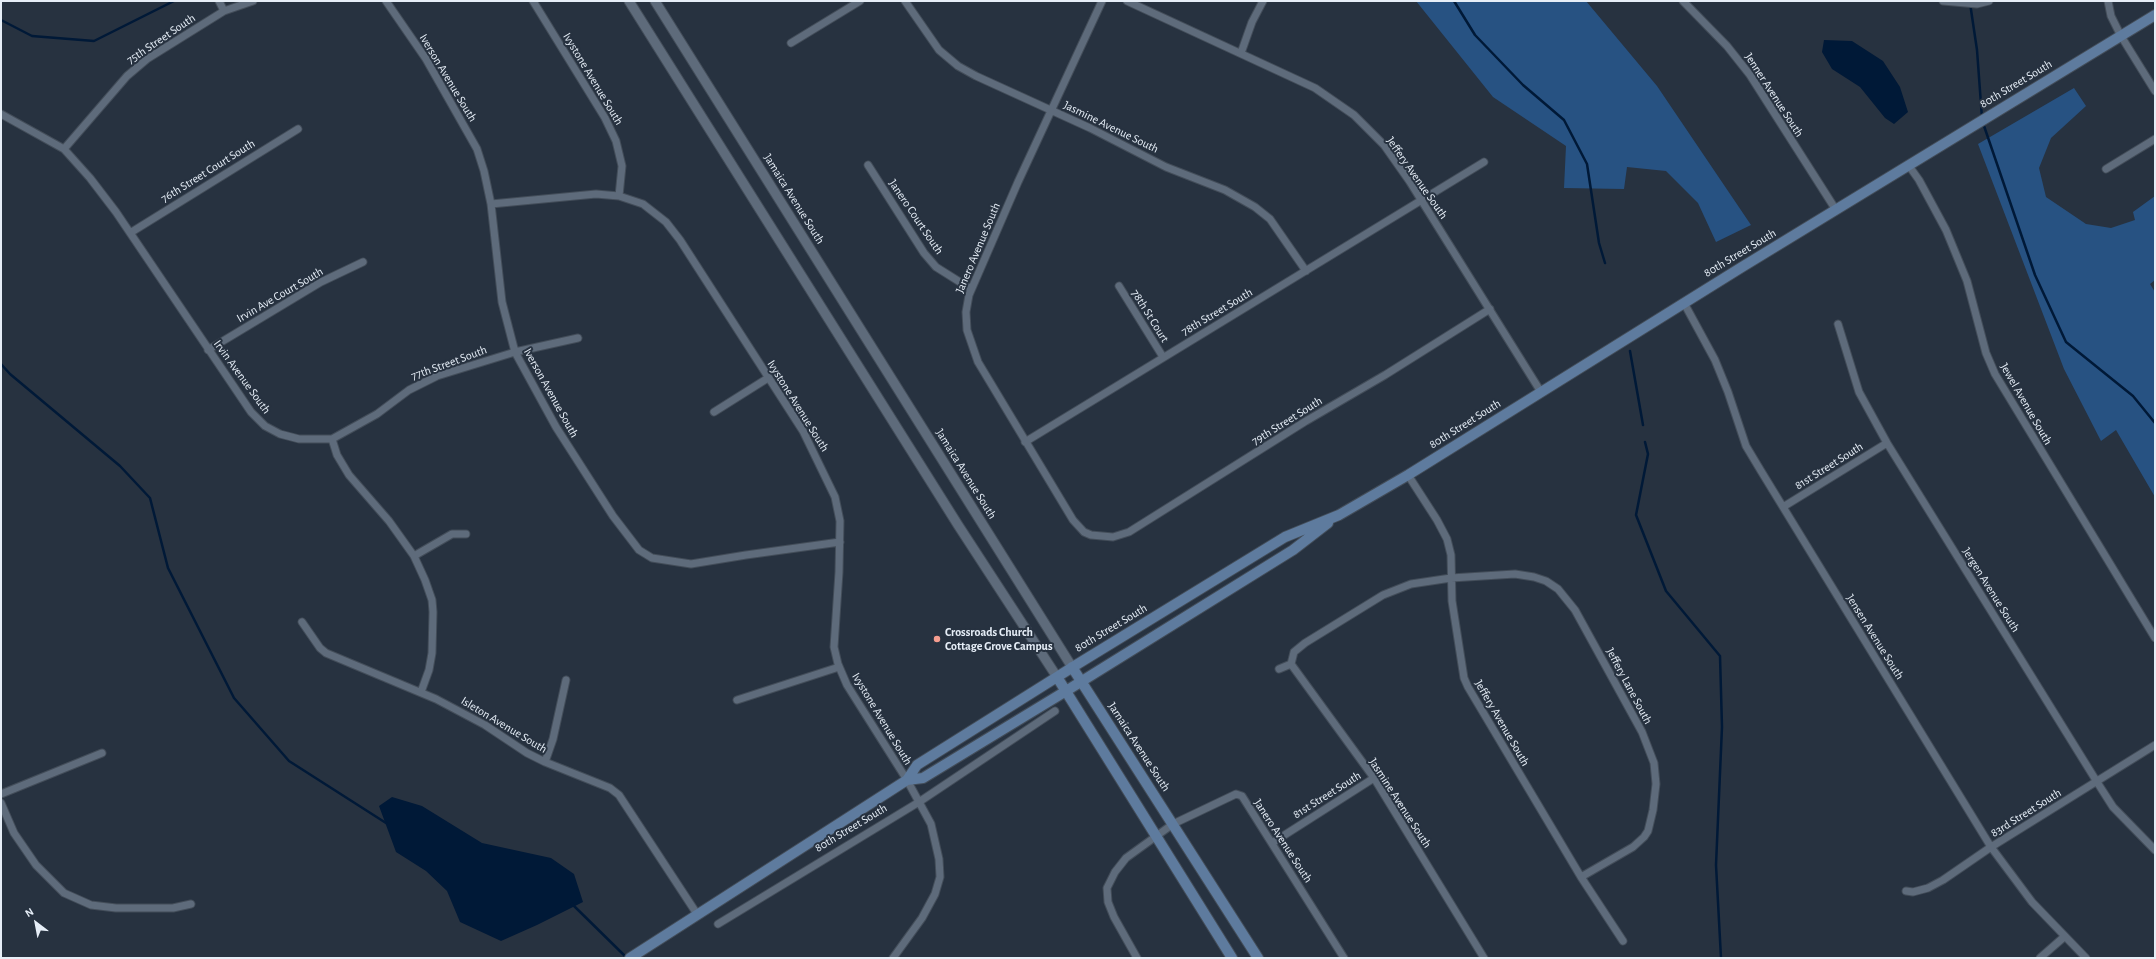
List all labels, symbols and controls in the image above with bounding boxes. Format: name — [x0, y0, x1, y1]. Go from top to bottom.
street label: 75th Street South — [124, 11, 198, 67]
street label: Ivystone Avenue South — [560, 30, 626, 128]
street label: Iverson Avenue South — [416, 31, 480, 125]
street label: Jenner Avenue South — [1742, 50, 1806, 140]
street label: 80th Street South — [1977, 57, 2055, 111]
street label: Jasmine Avenue South — [1061, 98, 1161, 156]
street label: Jeffery Avenue South — [1383, 134, 1451, 222]
street label: 76th Street Court South — [158, 136, 258, 206]
street label: Jamaica Avenue South — [760, 151, 828, 247]
street label: Janero Court South — [886, 177, 946, 257]
street label: Janero Avenue South — [952, 201, 1004, 295]
street label: 80th Street South — [1701, 226, 1779, 280]
street label: Irvin Ave Court South — [234, 264, 326, 326]
street label: 78th Street South — [1179, 285, 1255, 339]
street label: 78th St Court — [1128, 287, 1172, 345]
street label: Irvin Avenue South — [210, 337, 274, 417]
street label: 77th Street South — [409, 343, 489, 383]
street label: Iverson Avenue South — [520, 346, 582, 440]
street label: Ivystone Avenue South — [764, 358, 832, 454]
street label: Jewel Avenue South — [1997, 361, 2055, 447]
street label: 79th Street South — [1249, 394, 1325, 448]
street label: 80th Street South — [1426, 396, 1504, 452]
street label: Jamaica Avenue South — [932, 426, 1000, 522]
street label: 81st Street South — [1792, 439, 1866, 493]
street label: Jergen Avenue South — [1959, 545, 2023, 635]
street label: Jensen Avenue South — [1843, 592, 1907, 682]
street label: 80th Street South — [1072, 601, 1150, 655]
place label: Crossroads Church Cottage Grove Campus — [945, 625, 1052, 653]
marker: Crossroads Church Cottage Grove Campus — [932, 634, 942, 644]
street label: Jeffery Lane South — [1603, 645, 1655, 727]
street label: Ivystone Avenue South — [849, 670, 915, 768]
street label: Jeffery Avenue South — [1471, 677, 1533, 769]
street label: Isleton Avenue South — [458, 694, 550, 756]
street label: Jamaica Avenue South — [1105, 700, 1173, 794]
street label: Jasmine Avenue South — [1366, 755, 1434, 851]
street label: 81st Street South — [1290, 768, 1364, 822]
street label: 83rd Street South — [1988, 786, 2064, 840]
street label: Janero Avenue South — [1251, 796, 1315, 886]
street label: 80th Street South — [812, 801, 890, 855]
north arrow — [16, 903, 56, 943]
text: N — [23, 906, 36, 919]

